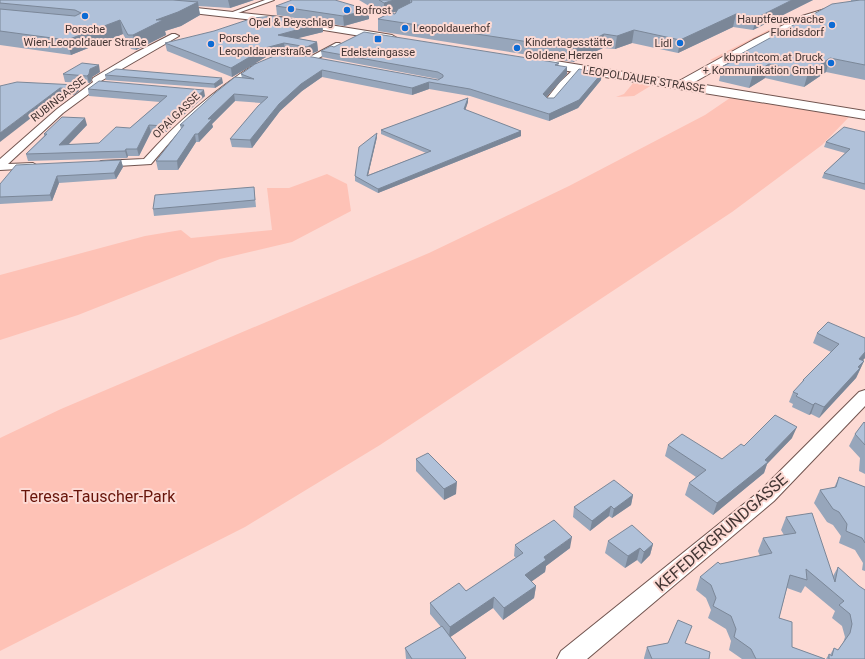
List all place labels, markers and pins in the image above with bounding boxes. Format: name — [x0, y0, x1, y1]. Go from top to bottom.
marker: Opel & Beyschlag — [286, 4, 296, 14]
place label: Bofrost — [355, 4, 392, 17]
marker: Bofrost — [342, 5, 352, 15]
marker: Porsche Wien-Leopoldauer Straße — [80, 11, 90, 21]
place label: Hauptfeuerwache Floridsdorf — [737, 13, 824, 39]
place label: Opel & Beyschlag — [249, 16, 333, 29]
marker: Hauptfeuerwache Floridsdorf — [827, 20, 837, 30]
place label: Leopoldauerhof — [413, 22, 490, 35]
place label: Porsche Wien-Leopoldauer Straße — [23, 23, 147, 49]
marker: Leopoldauerhof — [400, 23, 410, 33]
place label: Porsche Leopoldauerstraße — [219, 32, 311, 58]
marker: Edelsteingasse — [373, 34, 383, 44]
place label: Kindertagesstätte Goldene Herzen — [525, 36, 612, 62]
place label: Lidl — [655, 37, 672, 50]
marker: Lidl — [675, 38, 685, 48]
marker: Porsche Leopoldauerstraße — [206, 39, 216, 49]
marker: Kindertagesstätte Goldene Herzen — [512, 43, 522, 53]
place label: Edelsteingasse — [341, 46, 415, 59]
place label: kbprintcom.at Druck + Kommunikation GmbH — [703, 51, 823, 77]
marker: kbprintcom.at Druck + Kommunikation GmbH — [826, 58, 836, 68]

